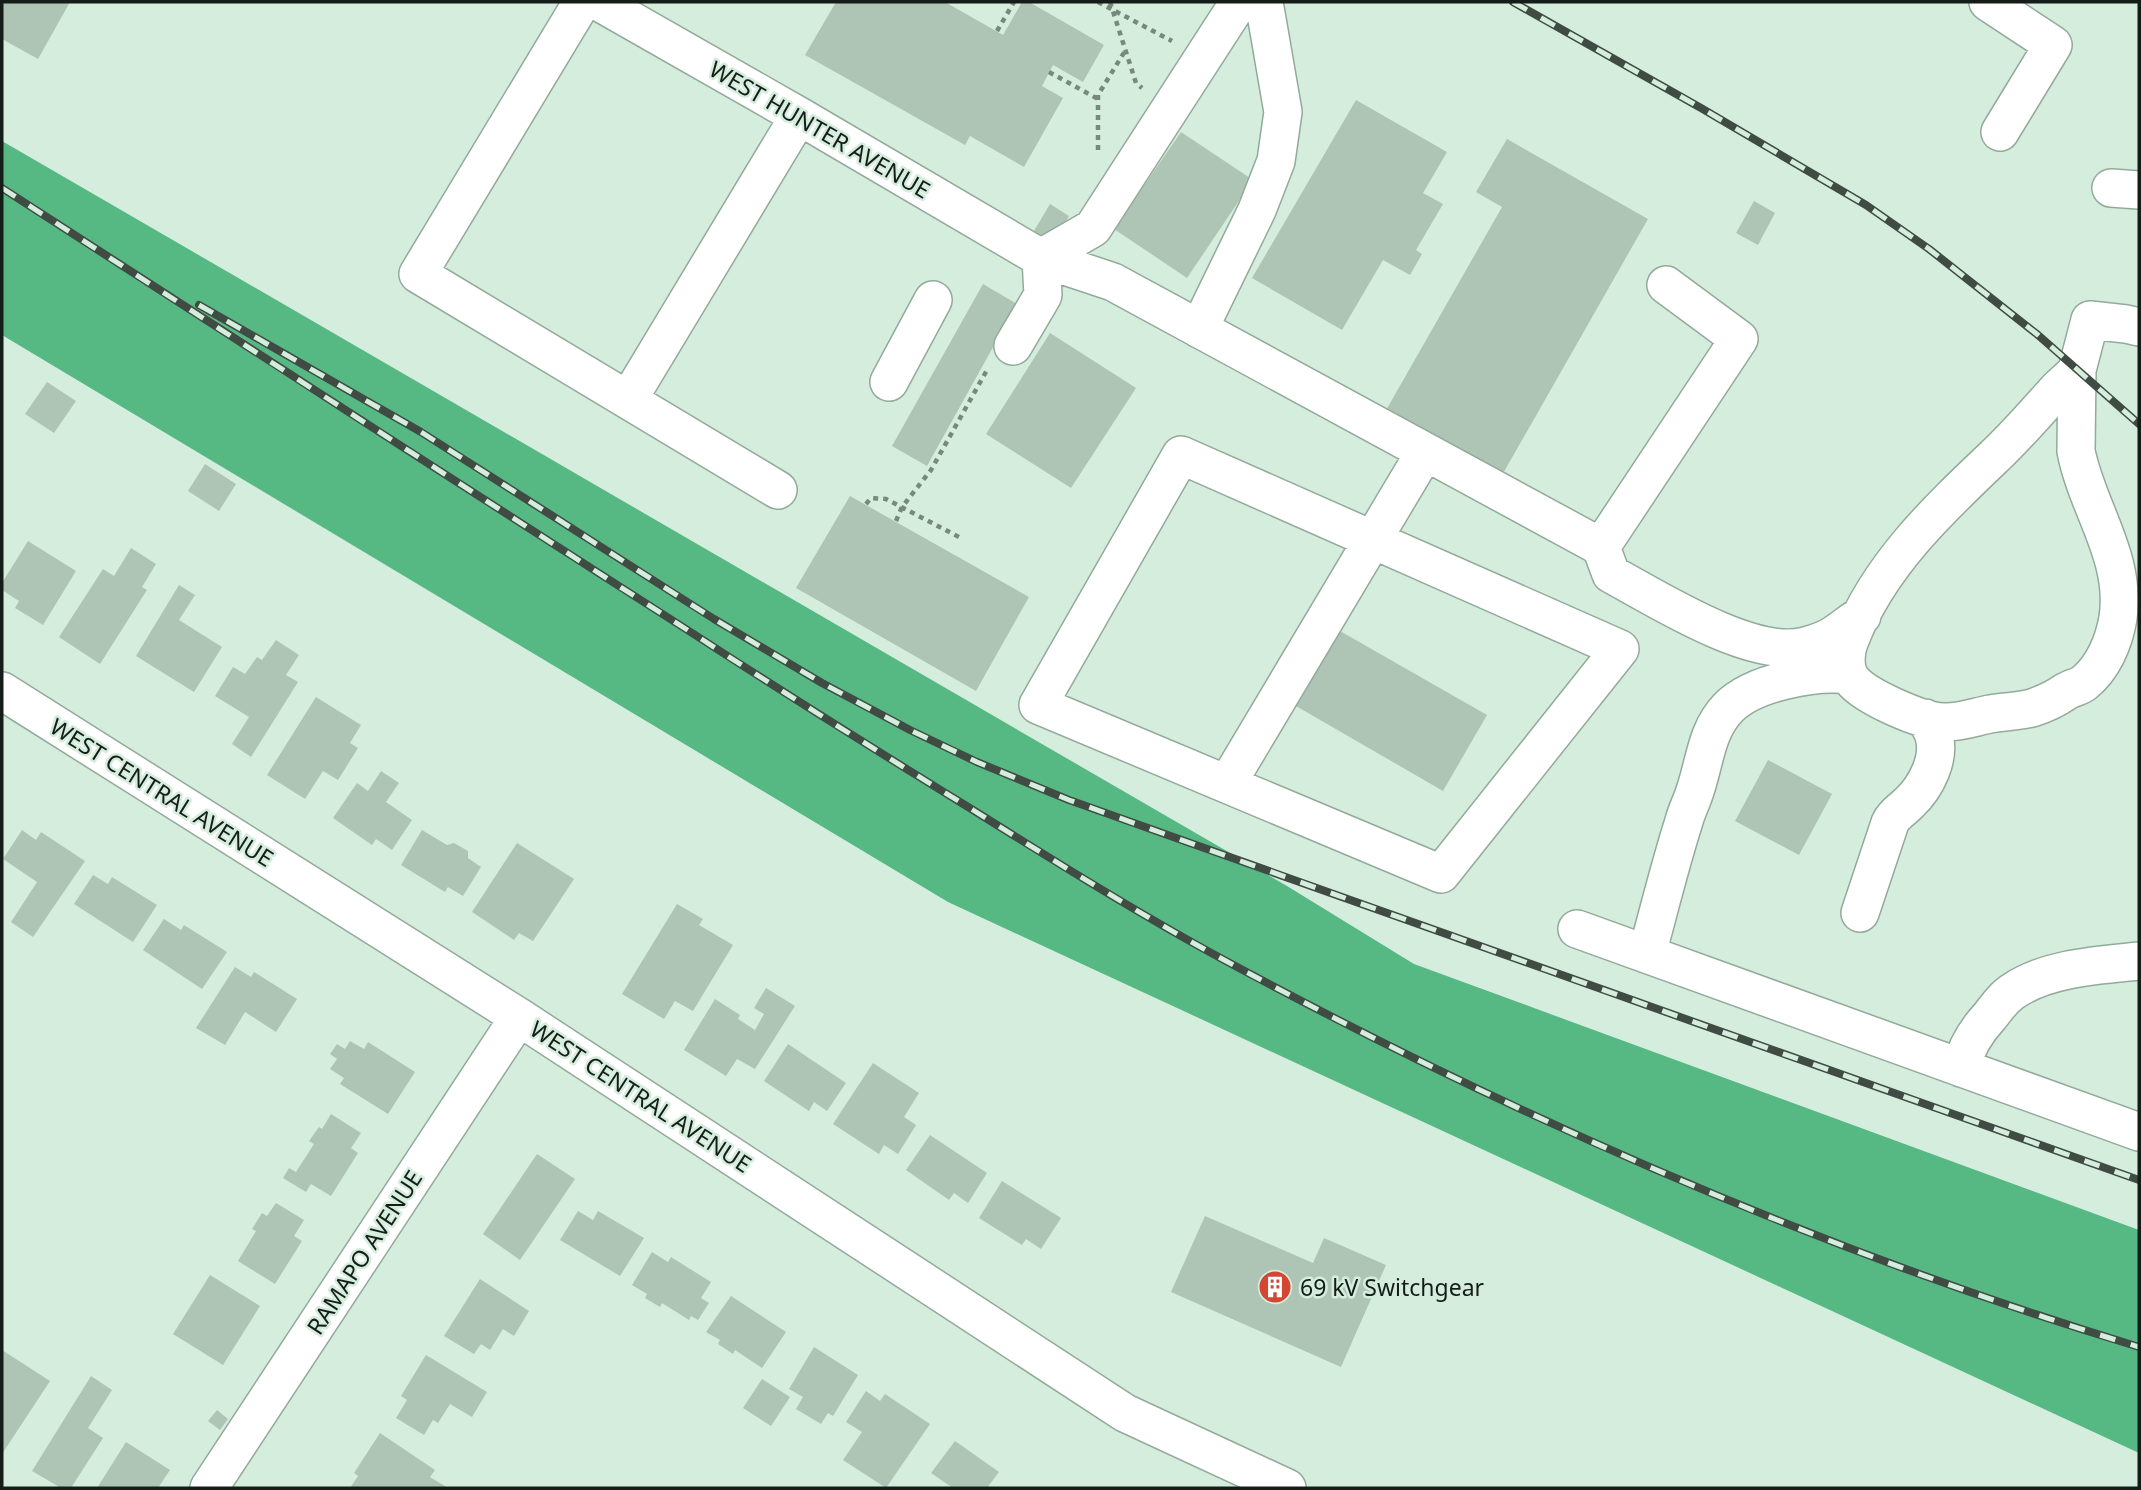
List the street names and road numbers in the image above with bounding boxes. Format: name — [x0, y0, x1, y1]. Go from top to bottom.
street label: WEST HUNTER AVENUE — [704, 53, 936, 205]
street label: WEST CENTRAL AVENUE — [44, 710, 280, 874]
street label: WEST CENTRAL AVENUE — [524, 1012, 758, 1180]
street label: RAMAPO AVENUE — [299, 1164, 429, 1340]

